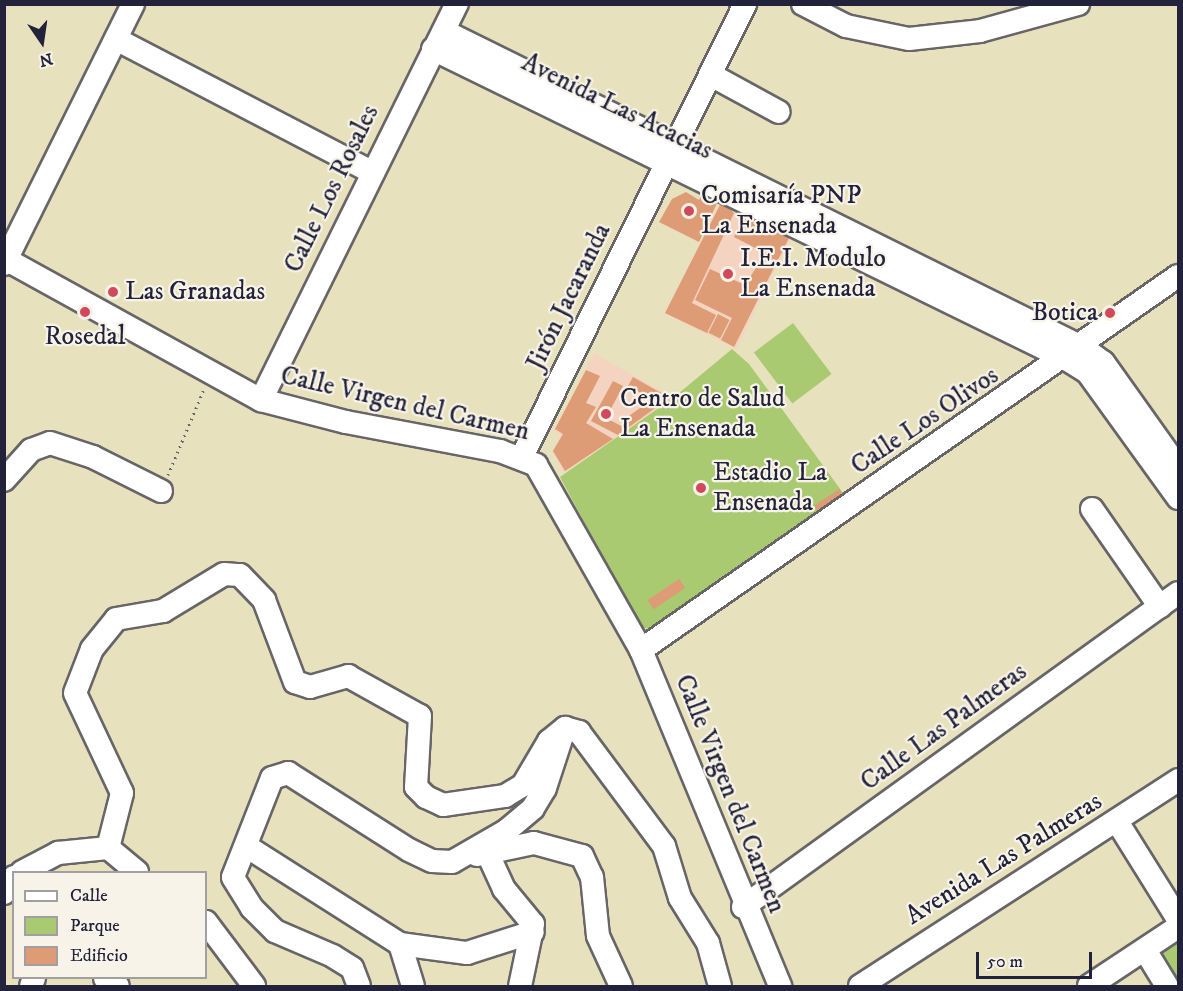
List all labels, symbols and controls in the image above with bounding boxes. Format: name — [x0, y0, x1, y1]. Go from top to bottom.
north arrow — [12, 12, 72, 72]
street label: Avenida Las Acacias — [516, 47, 718, 167]
text: N — [37, 48, 55, 71]
street label: Calle Los Rosales — [278, 100, 386, 278]
place label: Comisaría PNP La Ensenada — [701, 180, 861, 242]
marker: Comisaría PNP La Ensenada — [682, 204, 696, 218]
street label: Jirón Jacaranda — [520, 219, 618, 375]
place label: I.E.I. Modulo La Ensenada — [740, 243, 886, 304]
marker: I.E.I. Modulo La Ensenada — [721, 267, 735, 281]
place label: Las Granadas — [125, 276, 265, 308]
marker: Las Granadas — [106, 285, 120, 299]
place label: Botica — [1032, 297, 1098, 329]
marker: Rosedal — [78, 305, 92, 319]
marker: Botica — [1103, 306, 1117, 320]
place label: Rosedal — [44, 321, 126, 353]
street label: Calle Virgen del Carmen — [278, 360, 532, 448]
street label: Calle Los Olivos — [845, 360, 1005, 482]
place label: Centro de Salud La Ensenada — [620, 383, 785, 444]
marker: Centro de Salud La Ensenada — [597, 405, 615, 423]
place label: Estadio La Ensenada — [713, 457, 827, 518]
marker: Estadio La Ensenada — [694, 481, 708, 495]
street label: Calle Las Palmeras — [855, 656, 1033, 798]
street label: Calle Virgen del Carmen — [668, 670, 792, 918]
street label: Avenida Las Palmeras — [900, 786, 1108, 932]
legend — [12, 871, 207, 979]
text: Calle — [70, 885, 108, 907]
text: Parque — [70, 915, 120, 937]
scale bar — [979, 940, 1094, 978]
text: Edificio — [70, 945, 128, 967]
text: 50 m — [987, 951, 1023, 973]

